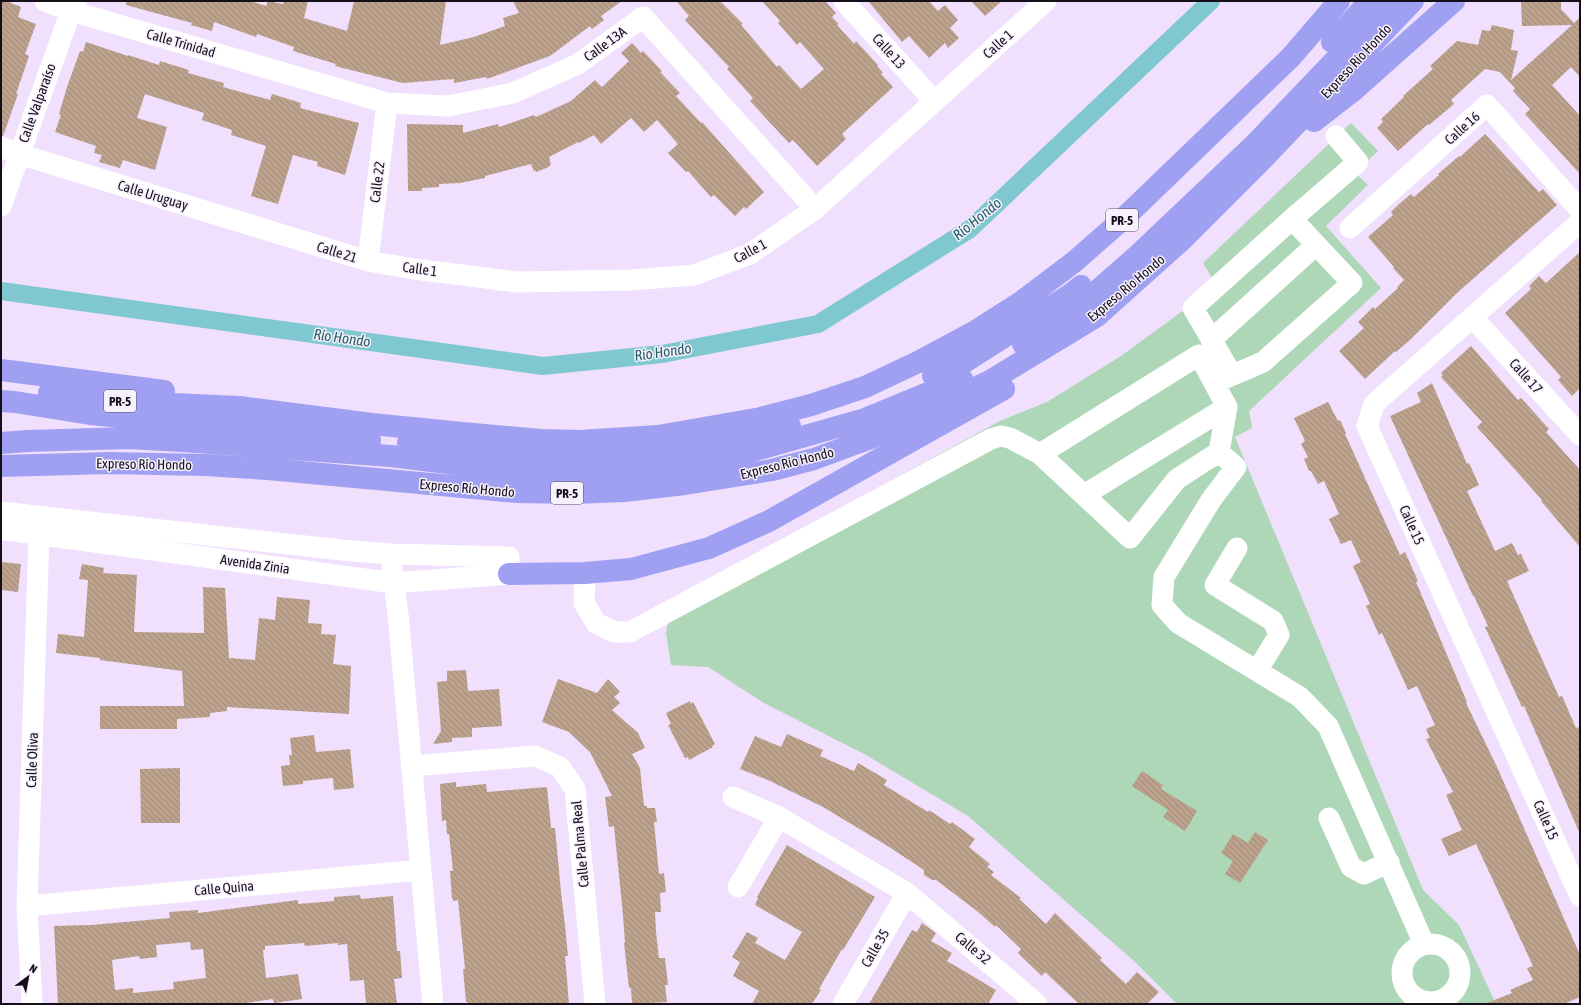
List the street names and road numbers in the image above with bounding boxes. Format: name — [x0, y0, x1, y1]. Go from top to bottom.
street label: Expreso Río Hondo — [1318, 21, 1394, 101]
street label: Calle 13A — [581, 23, 629, 65]
street label: Calle Trinidad — [145, 26, 217, 60]
street label: Calle 1 — [980, 26, 1016, 62]
street label: Calle 13 — [869, 30, 909, 72]
street label: Calle Valparaíso — [15, 61, 59, 145]
street label: Calle 16 — [1441, 108, 1483, 148]
street label: Calle 22 — [367, 160, 387, 204]
street label: Calle Uruguay — [116, 177, 190, 213]
road number: PR-5 — [1106, 209, 1138, 231]
street label: Calle 1 — [731, 236, 769, 266]
street label: Calle 21 — [315, 238, 359, 266]
street label: Expreso Río Hondo — [1084, 251, 1168, 325]
street label: Calle 1 — [402, 259, 438, 279]
street label: Calle 17 — [1506, 355, 1546, 397]
road number: PR-5 — [104, 390, 136, 412]
street label: Expreso Río Hondo — [739, 444, 835, 482]
street label: Expreso Río Hondo — [96, 455, 192, 473]
street label: Expreso Río Hondo — [419, 476, 515, 500]
road number: PR-5 — [551, 482, 583, 504]
street label: Calle 15 — [1396, 503, 1428, 547]
street label: Avenida Zinia — [219, 551, 291, 577]
street label: Calle Oliva — [23, 732, 41, 788]
street label: Calle 15 — [1530, 798, 1562, 842]
street label: Calle Palma Real — [568, 800, 592, 888]
street label: Calle Quina — [194, 877, 254, 899]
street label: Calle 35 — [858, 926, 892, 970]
street label: Calle 32 — [952, 929, 994, 967]

